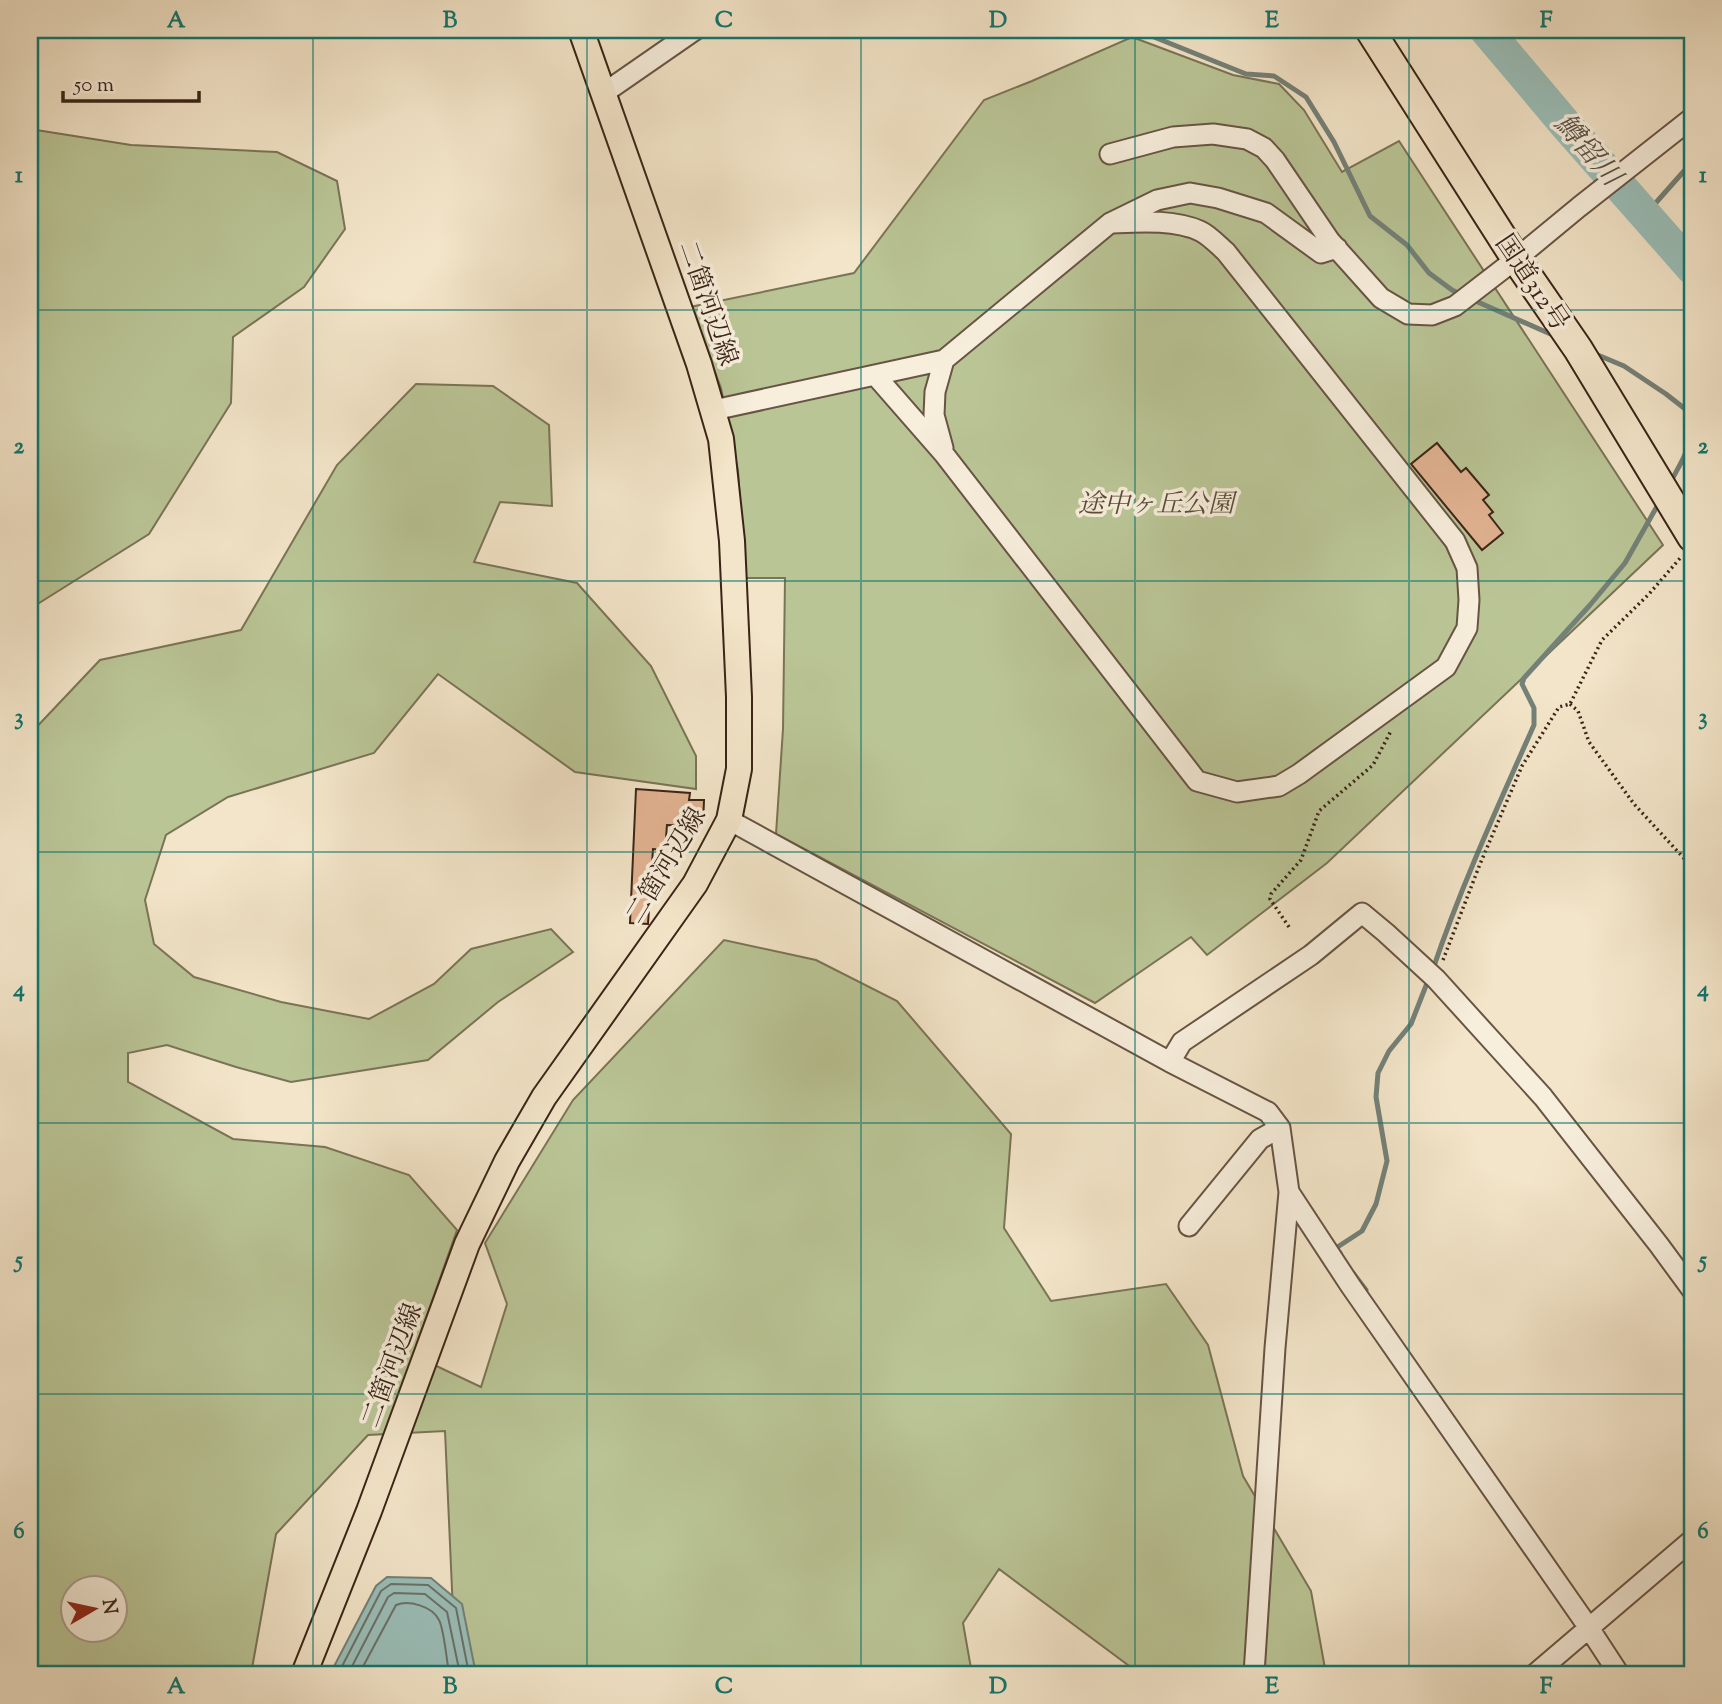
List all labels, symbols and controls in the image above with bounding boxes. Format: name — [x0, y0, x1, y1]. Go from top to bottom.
text: A — [167, 5, 186, 38]
text: B — [443, 5, 458, 38]
text: C — [715, 5, 733, 38]
text: D — [989, 5, 1007, 38]
text: E — [1265, 5, 1279, 38]
text: F — [1540, 5, 1553, 38]
scale bar — [63, 60, 200, 104]
text: 50 m — [73, 71, 114, 101]
water label: 鱒留川 — [1544, 106, 1631, 198]
text: 1 — [15, 160, 23, 193]
text: 1 — [1699, 160, 1707, 193]
street label: 国道312号 — [1485, 228, 1577, 339]
street label: 二箇河辺線 — [668, 236, 745, 371]
text: 2 — [14, 431, 25, 464]
text: 2 — [1698, 431, 1709, 464]
park label: 途中ヶ丘公園 — [1078, 487, 1238, 524]
text: 3 — [14, 702, 24, 735]
text: 3 — [1698, 702, 1708, 735]
street label: 二箇河辺線 — [618, 801, 716, 932]
text: 4 — [12, 974, 25, 1007]
text: 4 — [1696, 974, 1709, 1007]
text: 5 — [13, 1245, 23, 1278]
text: 5 — [1697, 1245, 1707, 1278]
street label: 二箇河辺線 — [354, 1298, 433, 1433]
text: 6 — [13, 1516, 25, 1549]
text: 6 — [1697, 1516, 1709, 1549]
north arrow — [60, 1574, 130, 1644]
text: N — [94, 1597, 123, 1616]
text: A — [167, 1671, 186, 1704]
text: B — [443, 1671, 458, 1704]
text: C — [715, 1671, 733, 1704]
text: D — [989, 1671, 1007, 1704]
text: E — [1265, 1671, 1279, 1704]
text: F — [1540, 1671, 1553, 1704]

